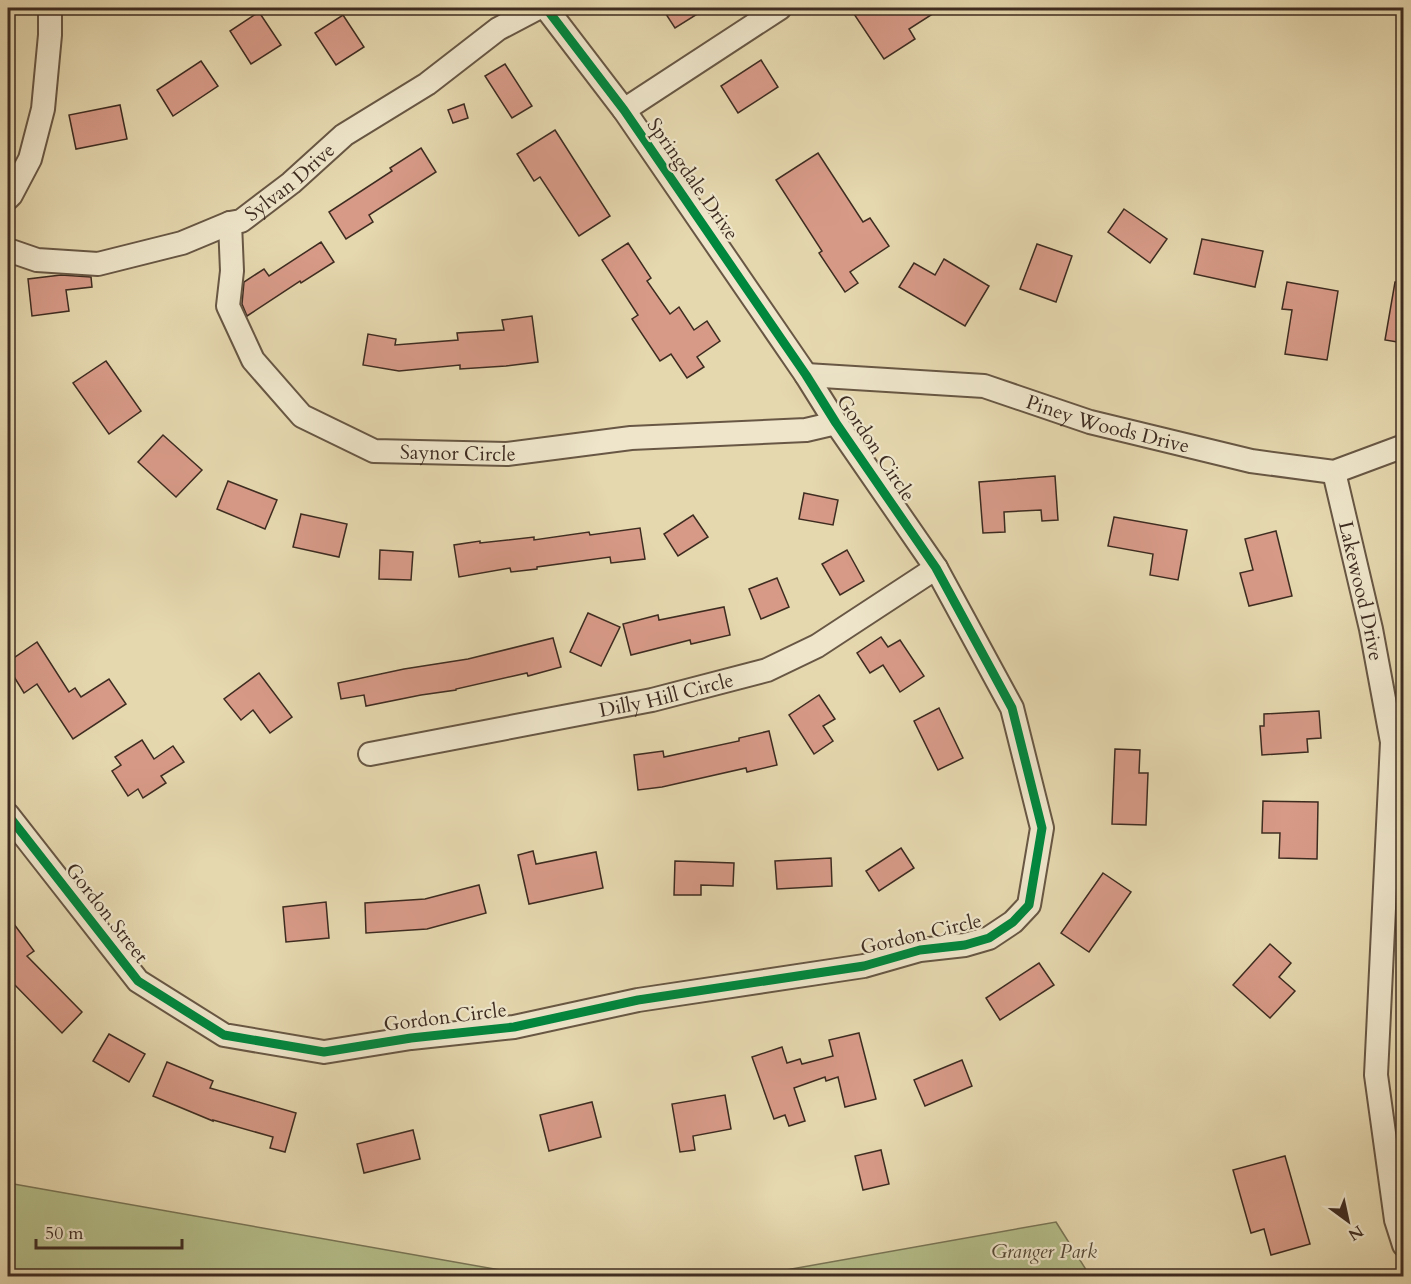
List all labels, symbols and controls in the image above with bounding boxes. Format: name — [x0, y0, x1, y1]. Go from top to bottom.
street label: Springdale Drive — [641, 113, 745, 245]
street label: Sylvan Drive — [239, 136, 340, 227]
street label: Piney Woods Drive — [1023, 388, 1192, 459]
street label: Gordon Circle — [830, 389, 922, 507]
street label: Saynor Circle — [400, 438, 517, 467]
street label: Lakewood Drive — [1332, 518, 1390, 663]
street label: Dilly Hill Circle — [597, 666, 736, 723]
street label: Gordon Street — [59, 857, 155, 969]
street label: Gordon Circle — [858, 907, 984, 961]
street label: Gordon Circle — [382, 996, 508, 1038]
north arrow — [1318, 1191, 1378, 1251]
scale bar — [36, 1212, 182, 1250]
text: N — [1344, 1220, 1367, 1246]
text: 50 m — [45, 1221, 84, 1246]
park label: Granger Park — [991, 1238, 1097, 1265]

